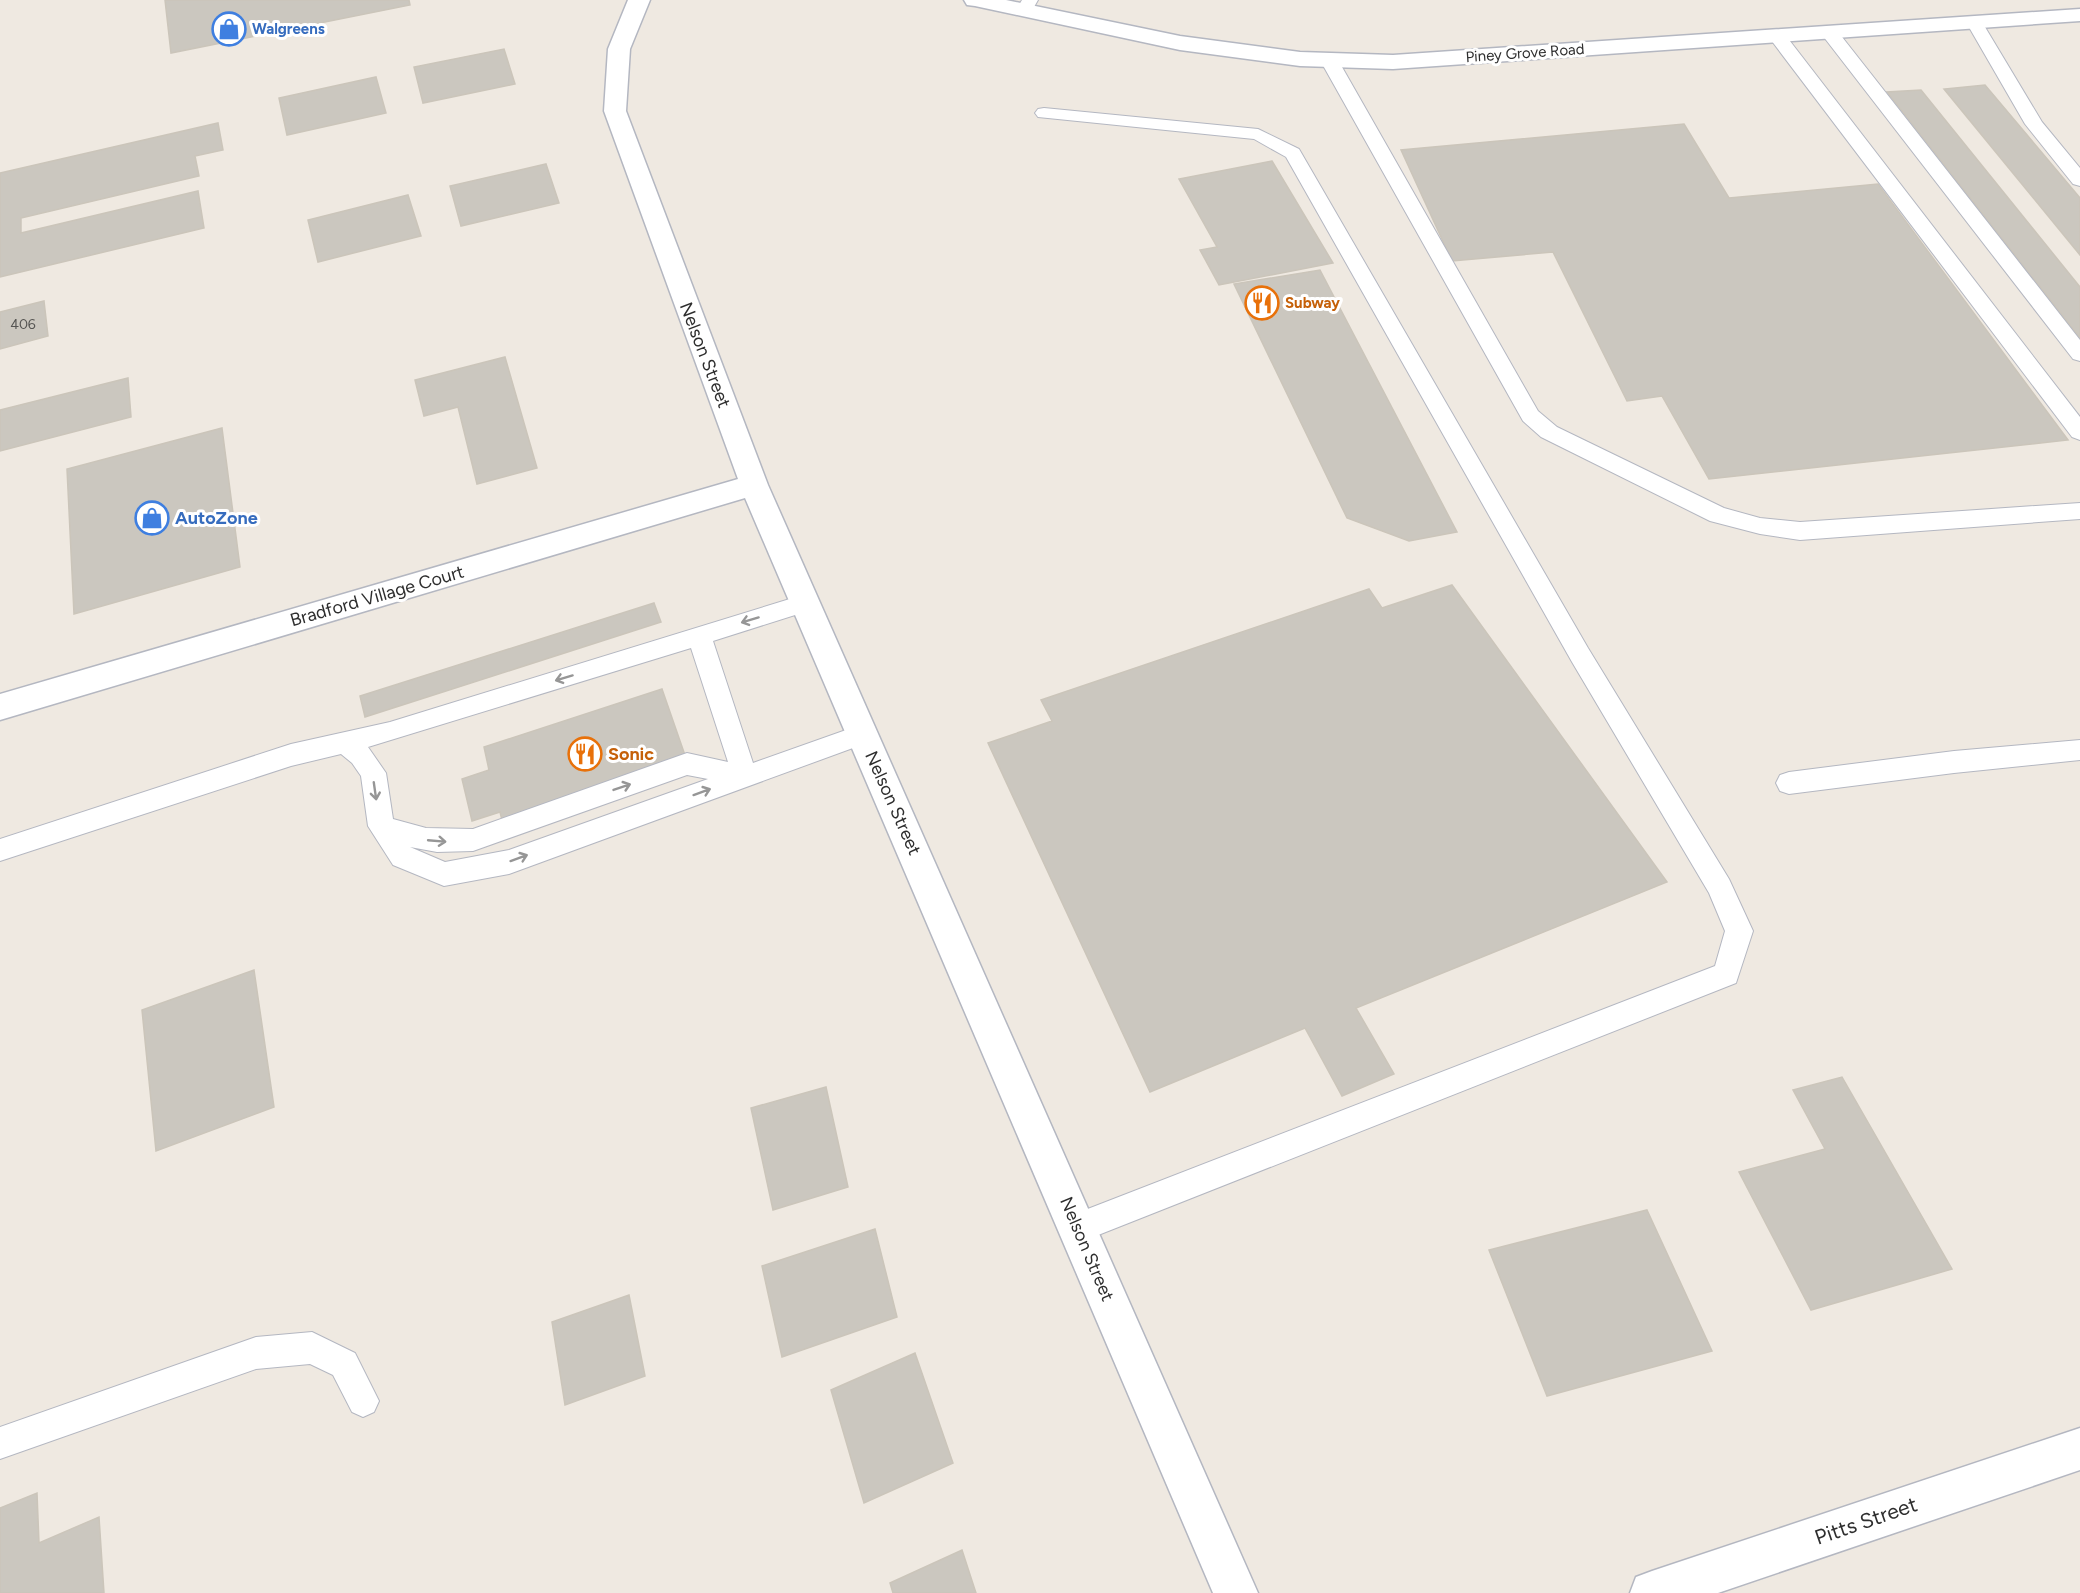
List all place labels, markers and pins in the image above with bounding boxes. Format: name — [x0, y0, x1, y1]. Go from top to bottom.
shop icon: Walgreens — [211, 11, 247, 47]
place label: Walgreens — [252, 20, 325, 38]
restaurant icon: Subway — [1244, 285, 1280, 321]
place label: Subway — [1285, 294, 1340, 312]
shop icon: AutoZone — [134, 500, 170, 536]
place label: AutoZone — [175, 507, 258, 529]
restaurant icon: Sonic — [567, 736, 603, 772]
place label: Sonic — [608, 743, 654, 765]

